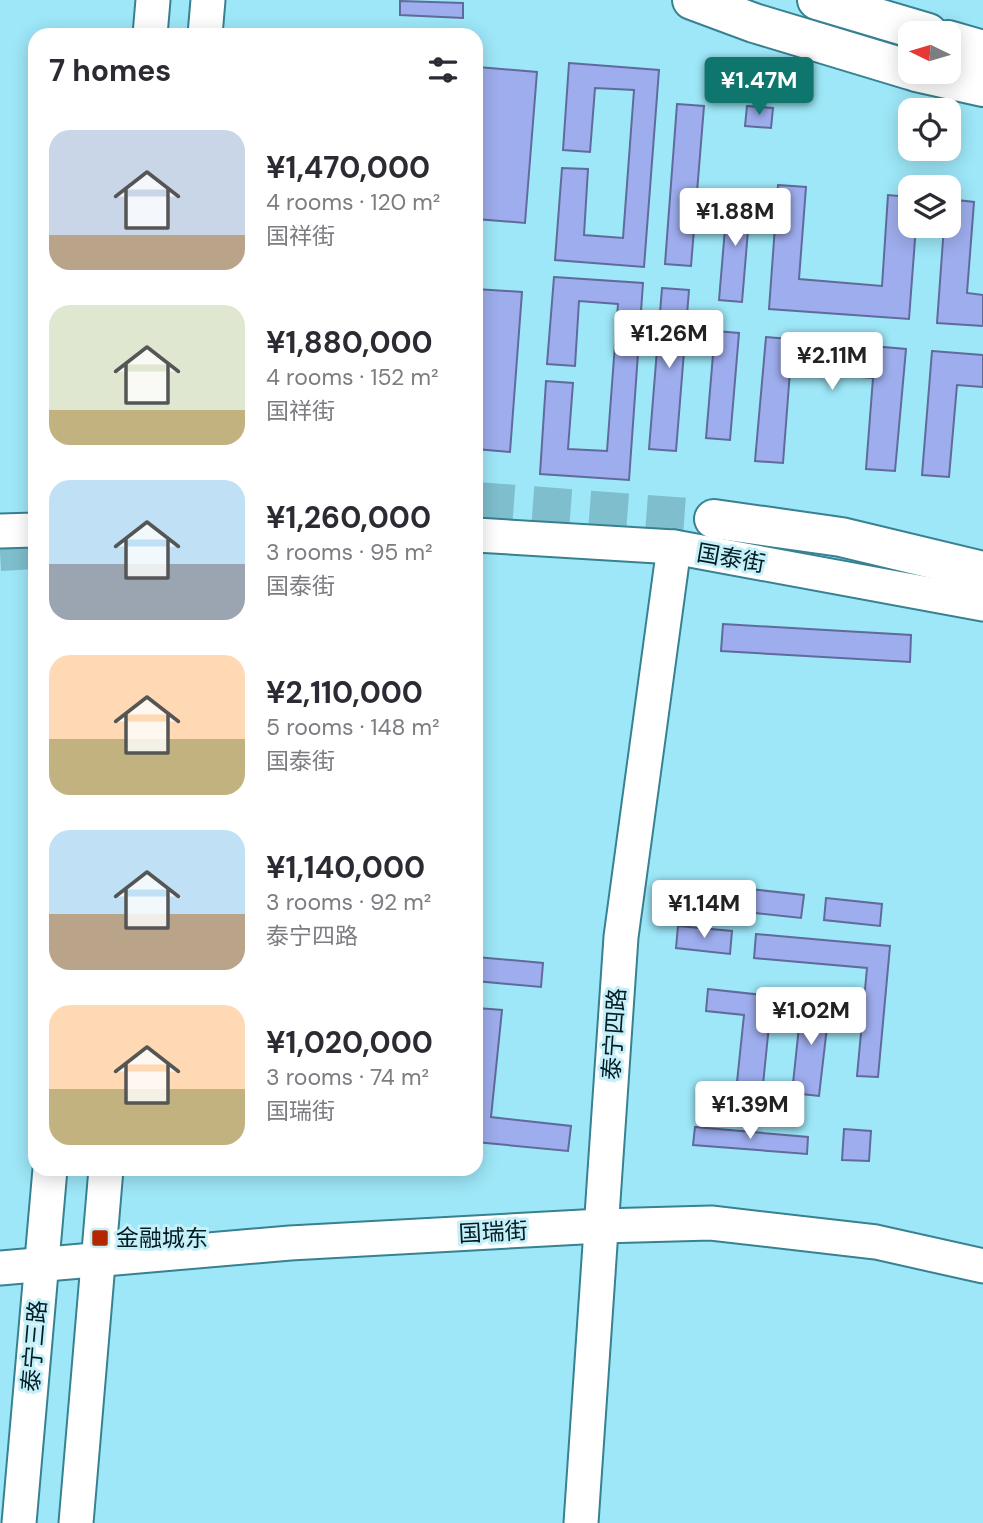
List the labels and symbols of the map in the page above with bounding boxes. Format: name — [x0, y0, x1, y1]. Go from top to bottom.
north arrow — [898, 21, 961, 84]
pin: ¥1.47M — [702, 58, 816, 117]
pin: ¥1.88M — [678, 188, 792, 248]
pin: ¥1.26M — [612, 310, 726, 370]
pin: ¥2.11M — [775, 332, 889, 392]
street label: 国泰街 — [694, 537, 768, 579]
pin: ¥1.14M — [647, 880, 761, 940]
street label: 泰宁四路 — [596, 987, 632, 1081]
pin: ¥1.02M — [754, 988, 868, 1047]
pin: ¥1.39M — [693, 1082, 807, 1141]
street label: 国瑞街 — [458, 1215, 528, 1249]
place label: 金融城东 — [116, 1223, 208, 1253]
marker: 金融城东 — [90, 1228, 110, 1248]
street label: 泰宁三路 — [15, 1299, 53, 1393]

